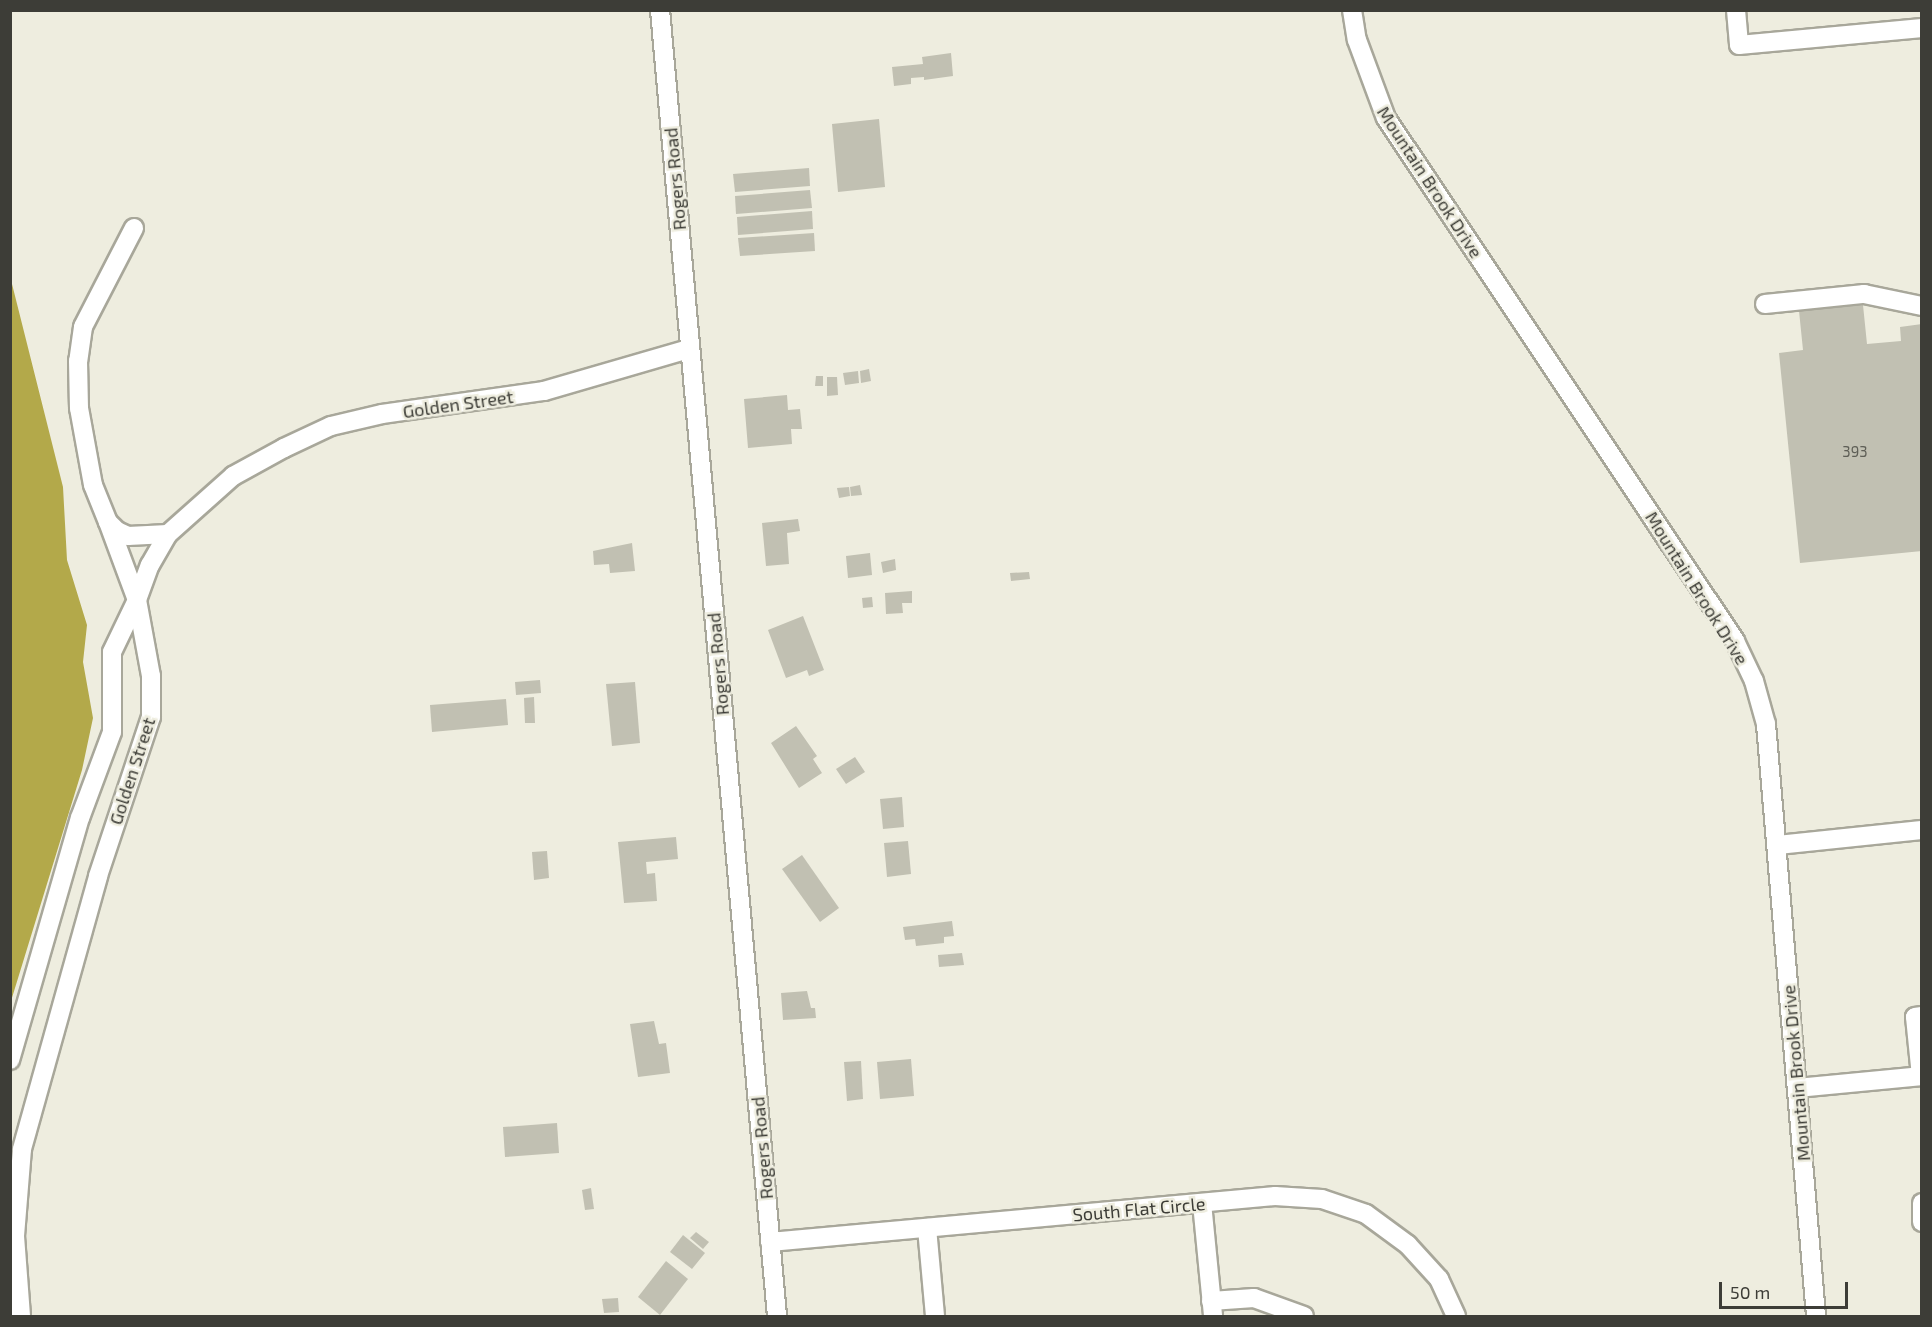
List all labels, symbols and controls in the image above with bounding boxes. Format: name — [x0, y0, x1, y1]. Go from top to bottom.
street label: Mountain Brook Drive — [1373, 102, 1487, 262]
street label: Rogers Road — [660, 127, 690, 231]
street label: Golden Street — [401, 386, 515, 422]
house number: 393 — [1842, 443, 1868, 461]
street label: Mountain Brook Drive — [1641, 507, 1753, 669]
street label: Rogers Road — [703, 612, 733, 716]
street label: Golden Street — [105, 715, 159, 827]
street label: Mountain Brook Drive — [1778, 984, 1814, 1162]
street label: Rogers Road — [747, 1096, 777, 1200]
street label: South Flat Circle — [1072, 1192, 1206, 1226]
scale bar — [1722, 1270, 1851, 1308]
text: 50 m — [1730, 1281, 1770, 1303]

